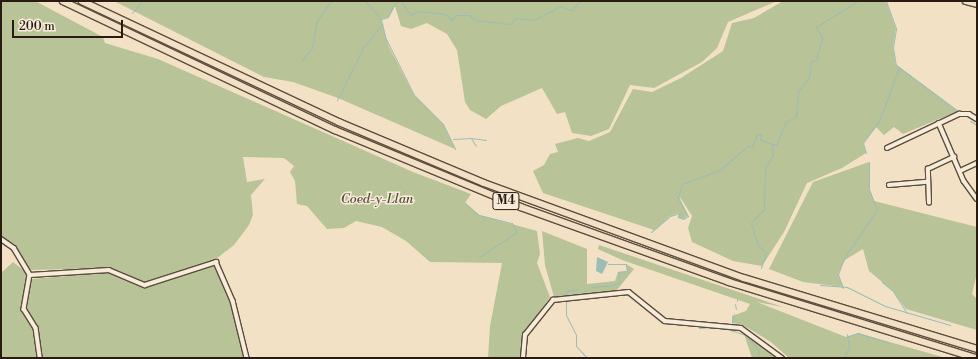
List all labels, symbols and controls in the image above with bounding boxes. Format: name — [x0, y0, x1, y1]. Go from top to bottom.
scale bar — [14, 12, 125, 38]
text: 200 m — [19, 19, 55, 34]
park label: Coed-y-Llan — [341, 191, 413, 207]
road number: M4 — [492, 191, 520, 211]

